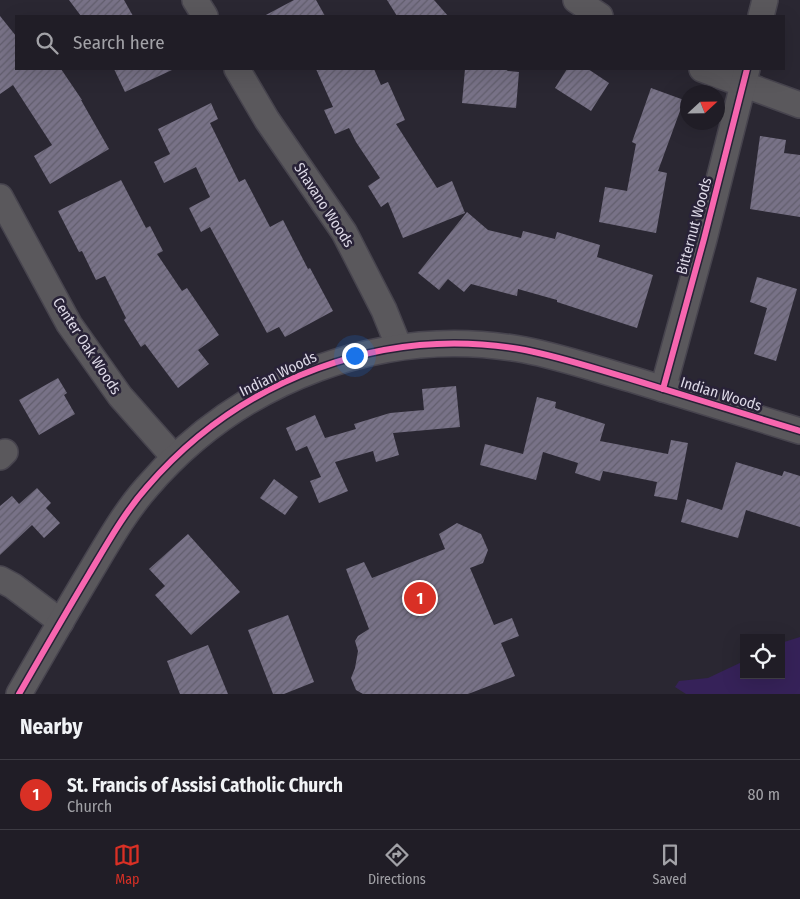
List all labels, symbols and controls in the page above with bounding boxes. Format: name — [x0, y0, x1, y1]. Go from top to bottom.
search box — [15, 15, 785, 70]
icon: search — [33, 29, 61, 57]
text: Search here — [73, 31, 165, 54]
north arrow — [680, 85, 725, 130]
street label: Shavano Woods — [290, 159, 358, 251]
street label: Bitternut Woods — [672, 176, 716, 276]
street label: Center Oak Woods — [49, 294, 125, 398]
your location — [342, 343, 368, 369]
street label: Indian Woods — [236, 348, 320, 400]
street label: Indian Woods — [678, 373, 764, 415]
pin: 1 — [404, 579, 436, 617]
map controls — [740, 634, 785, 679]
button: locate — [740, 634, 785, 679]
text: Nearby — [20, 714, 82, 740]
text: St. Francis of Assisi Catholic Church — [67, 774, 343, 797]
text: 1 — [33, 785, 39, 804]
text: 80 m — [748, 785, 780, 804]
text: Church — [67, 797, 112, 816]
tab: Map — [113, 841, 141, 888]
tab: Directions — [368, 841, 426, 888]
tab: Saved — [652, 841, 687, 888]

